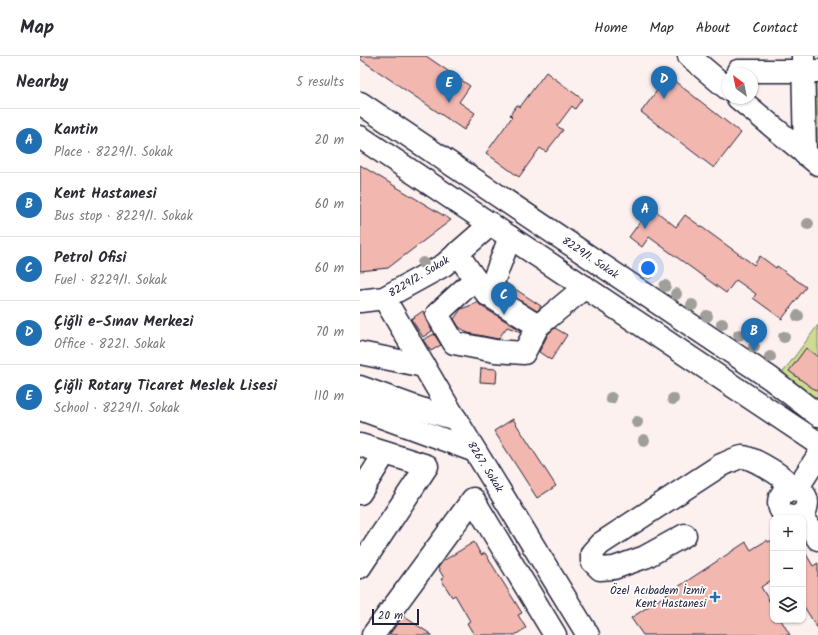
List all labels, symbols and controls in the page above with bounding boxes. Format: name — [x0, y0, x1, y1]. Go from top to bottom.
text: Map — [20, 13, 54, 43]
text: Home — [594, 17, 628, 39]
text: Map — [650, 17, 674, 39]
text: About — [696, 17, 730, 39]
text: Contact — [752, 17, 798, 39]
pin: D — [651, 66, 677, 99]
north arrow — [722, 68, 758, 104]
text: Nearby — [16, 69, 68, 96]
pin: E — [436, 70, 462, 103]
text: 5 results — [296, 72, 344, 93]
text: Kantin — [54, 118, 98, 142]
text: A — [25, 130, 33, 151]
text: 20 m — [314, 130, 344, 151]
text: Place · 8229/1. Sokak — [54, 142, 173, 163]
text: Kent Hastanesi — [54, 182, 157, 206]
text: B — [25, 194, 33, 215]
text: 60 m — [315, 194, 344, 215]
pin: A — [632, 196, 658, 229]
text: Bus stop · 8229/1. Sokak — [54, 206, 193, 227]
street label: 8229/1. Sokak — [558, 232, 623, 284]
text: Petrol Ofisi — [54, 246, 126, 270]
street label: 8229/2. Sokak — [385, 251, 454, 302]
text: C — [25, 258, 33, 279]
text: 60 m — [315, 258, 344, 279]
your location — [638, 258, 658, 278]
text: Fuel · 8229/1. Sokak — [54, 270, 167, 291]
pin: C — [491, 282, 517, 315]
text: Çiğli e-Sınav Merkezi — [54, 310, 194, 334]
pin: B — [741, 318, 767, 351]
text: D — [25, 322, 33, 343]
text: 70 m — [316, 322, 344, 343]
text: Office · 8221. Sokak — [54, 334, 165, 355]
text: Çiğli Rotary Ticaret Meslek Lisesi — [54, 374, 277, 398]
text: E — [25, 386, 33, 407]
text: 110 m — [314, 386, 344, 407]
text: School · 8229/1. Sokak — [54, 398, 179, 419]
street label: 8267. Sokak — [462, 438, 508, 497]
map controls — [770, 515, 806, 623]
button: + — [770, 515, 806, 551]
button: − — [770, 551, 806, 587]
place label: Özel Acıbadem İzmir Kent Hastanesi — [610, 582, 707, 613]
button: layers — [770, 587, 806, 623]
marker: Özel Acıbadem İzmir Kent Hastanesi — [709, 591, 721, 603]
scale bar — [372, 607, 419, 626]
text: 20 m — [378, 607, 403, 625]

